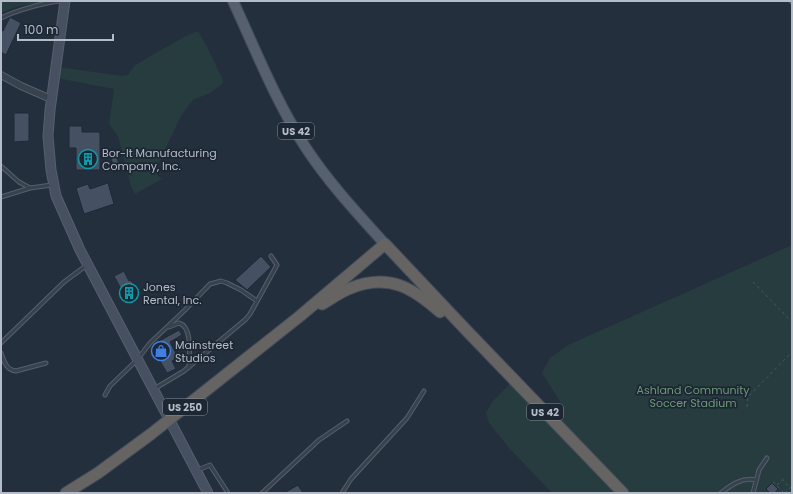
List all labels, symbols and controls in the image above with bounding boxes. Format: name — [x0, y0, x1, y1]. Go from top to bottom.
scale bar — [18, 16, 113, 42]
text: 100 m — [24, 21, 58, 38]
road number: US 42 — [278, 123, 314, 139]
place label: Bor-It Manufacturing Company, Inc. — [102, 145, 217, 174]
building icon: Bor-It Manufacturing Company, Inc. — [77, 148, 99, 170]
place label: Jones Rental, Inc. — [143, 279, 202, 308]
building icon: Jones Rental, Inc. — [118, 282, 140, 304]
place label: Mainstreet Studios — [175, 337, 233, 366]
shop icon: Mainstreet Studios — [150, 340, 172, 362]
park label: Ashland Community Soccer Stadium — [637, 382, 750, 411]
road number: US 250 — [163, 399, 207, 415]
road number: US 42 — [527, 404, 563, 420]

